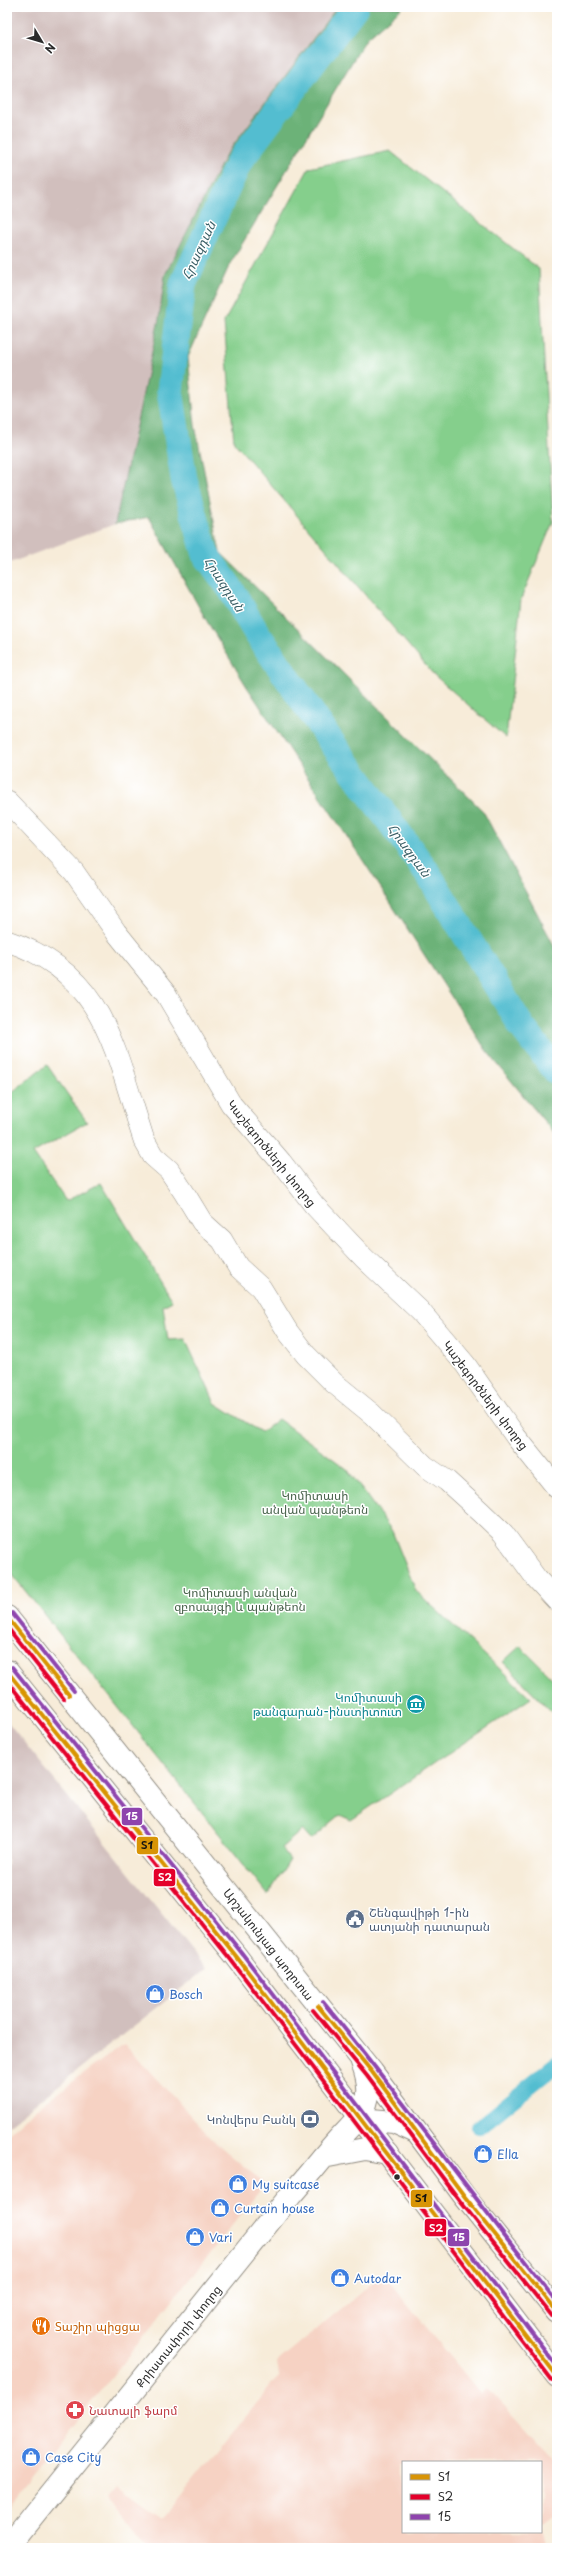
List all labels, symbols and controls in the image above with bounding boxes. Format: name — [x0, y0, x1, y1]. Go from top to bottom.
north arrow — [22, 22, 62, 62]
text: N — [41, 40, 60, 57]
water label: Հրազդան — [176, 217, 220, 282]
water label: Հրազդան — [200, 553, 251, 616]
water label: Հրազդան — [384, 819, 437, 882]
street label: Կաշեգործների փողոց — [223, 1096, 321, 1210]
street label: Կաշեգործների փողոց — [439, 1337, 533, 1453]
park label: Կոմիտասի անվան պանթեոն — [262, 1486, 368, 1518]
park label: Կոմիտասի անվան զբոսայգի և պանթեոն — [174, 1583, 306, 1615]
place label: Կոմիտասի թանգարան-ինստիտուտ — [253, 1688, 402, 1720]
museum icon: Կոմիտասի թանգարան-ինստիտուտ — [405, 1693, 427, 1715]
line badge: 15 — [121, 1807, 143, 1826]
text: 15 — [126, 1807, 138, 1824]
line badge: Տ1 — [136, 1836, 159, 1855]
text: Տ1 — [141, 1836, 153, 1853]
line badge: Տ2 — [153, 1868, 176, 1887]
text: Տ2 — [158, 1868, 172, 1885]
street label: Արշակունյաց պողոտա — [219, 1884, 319, 2004]
place label: Շենգավիթի 1-ին ատյանի դատարան — [369, 1903, 490, 1935]
public building icon: Շենգավիթի 1-ին ատյանի դատարան — [344, 1908, 366, 1930]
shop icon: Bosch — [144, 1983, 166, 2005]
place label: Bosch — [169, 1985, 203, 2003]
bank icon: Կոնվերս Բանկ — [299, 2108, 321, 2130]
place label: Կոնվերս Բանկ — [207, 2110, 296, 2128]
shop icon: Ella — [472, 2143, 494, 2165]
place label: Ella — [497, 2145, 519, 2163]
unlabelled marker — [392, 2172, 402, 2182]
shop icon: My suitcase — [227, 2173, 249, 2195]
place label: My suitcase — [252, 2175, 319, 2193]
line badge: Տ1 — [410, 2189, 433, 2208]
text: Տ1 — [415, 2189, 427, 2206]
shop icon: Curtain house — [209, 2197, 231, 2219]
place label: Curtain house — [234, 2199, 315, 2217]
line badge: Տ2 — [424, 2218, 447, 2237]
text: Տ2 — [429, 2219, 443, 2236]
shop icon: Vari — [184, 2226, 206, 2248]
place label: Vari — [209, 2228, 232, 2246]
line badge: 15 — [447, 2228, 470, 2247]
text: 15 — [453, 2228, 465, 2245]
shop icon: Autodar — [329, 2267, 351, 2289]
place label: Autodar — [354, 2269, 402, 2287]
street label: Քրիստափորի փողոց — [131, 2281, 225, 2391]
restaurant icon: Տաշիր պիցցա — [30, 2315, 52, 2337]
place label: Տաշիր պիցցա — [55, 2317, 140, 2335]
pharmacy icon: Նատալի ֆարմ — [64, 2399, 86, 2421]
place label: Նատալի ֆարմ — [89, 2401, 177, 2419]
shop icon: Case City — [20, 2446, 42, 2468]
place label: Case City — [45, 2448, 101, 2466]
legend — [402, 2461, 542, 2533]
text: Տ1 — [438, 2467, 450, 2485]
text: Տ2 — [438, 2487, 453, 2505]
text: 15 — [438, 2507, 451, 2525]

